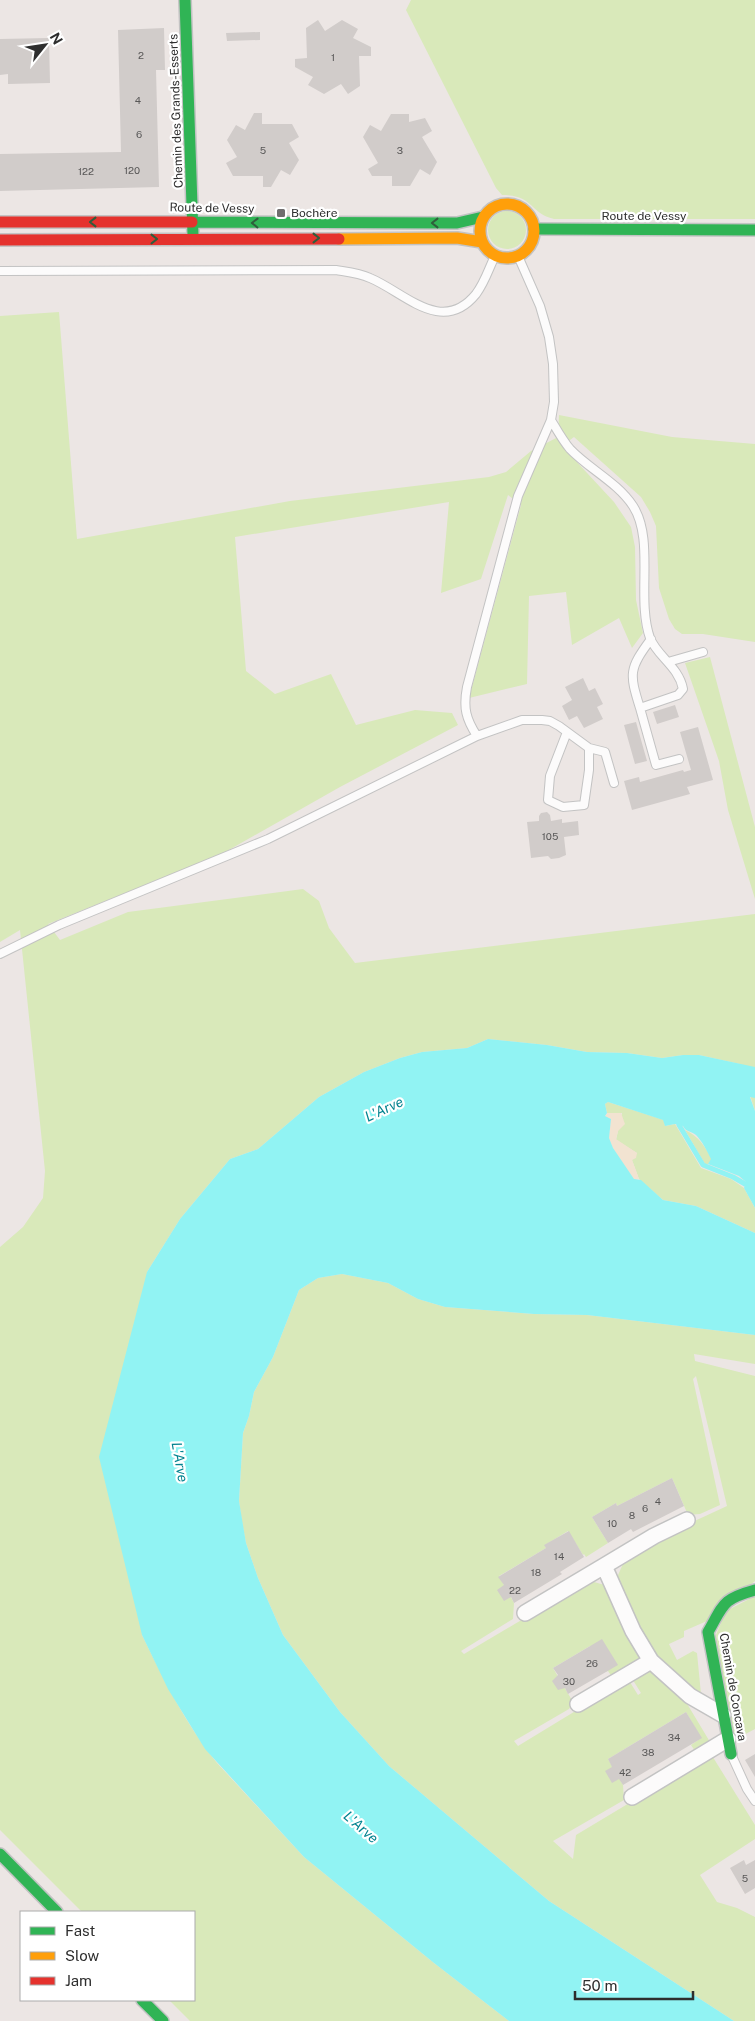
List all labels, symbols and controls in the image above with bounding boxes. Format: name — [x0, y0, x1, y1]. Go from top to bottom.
north arrow — [20, 20, 70, 70]
text: N — [47, 30, 66, 47]
street label: Chemin des Grands-Esserts — [166, 34, 186, 188]
house number: 2 — [138, 49, 144, 61]
house number: 1 — [331, 51, 335, 63]
house number: 4 — [135, 94, 141, 106]
house number: 6 — [136, 128, 142, 140]
house number: 5 — [260, 144, 266, 156]
house number: 3 — [397, 144, 403, 156]
house number: 120 — [124, 164, 140, 176]
house number: 122 — [78, 165, 94, 177]
street label: Route de Vessy — [169, 200, 255, 216]
place label: Bochère — [291, 206, 338, 220]
marker: Bochère — [275, 207, 287, 219]
street label: Route de Vessy — [602, 209, 687, 223]
one-way arrow — [88, 217, 96, 227]
one-way arrow — [251, 217, 259, 228]
one-way arrow — [431, 218, 438, 228]
one-way arrow — [150, 233, 158, 244]
one-way arrow — [312, 233, 320, 243]
house number: 105 — [542, 830, 558, 842]
water label: L'Arve — [362, 1093, 406, 1125]
water label: L'Arve — [169, 1441, 191, 1484]
house number: 4 — [655, 1495, 661, 1507]
house number: 6 — [642, 1502, 648, 1514]
house number: 8 — [629, 1509, 635, 1521]
house number: 10 — [607, 1517, 617, 1529]
house number: 14 — [554, 1550, 564, 1562]
house number: 18 — [531, 1566, 541, 1578]
house number: 22 — [509, 1584, 521, 1596]
street label: Chemin de Concava — [717, 1632, 749, 1742]
house number: 26 — [586, 1657, 598, 1669]
house number: 30 — [563, 1675, 575, 1687]
house number: 34 — [668, 1731, 680, 1743]
house number: 38 — [642, 1746, 654, 1758]
house number: 42 — [619, 1766, 631, 1778]
water label: L'Arve — [340, 1808, 382, 1847]
house number: 5 — [742, 1872, 748, 1884]
legend — [20, 1911, 195, 2001]
text: Fast — [65, 1922, 95, 1939]
text: Slow — [65, 1947, 100, 1964]
scale bar — [575, 1968, 692, 2000]
text: Jam — [65, 1972, 92, 1989]
text: 50 m — [582, 1977, 617, 1994]

